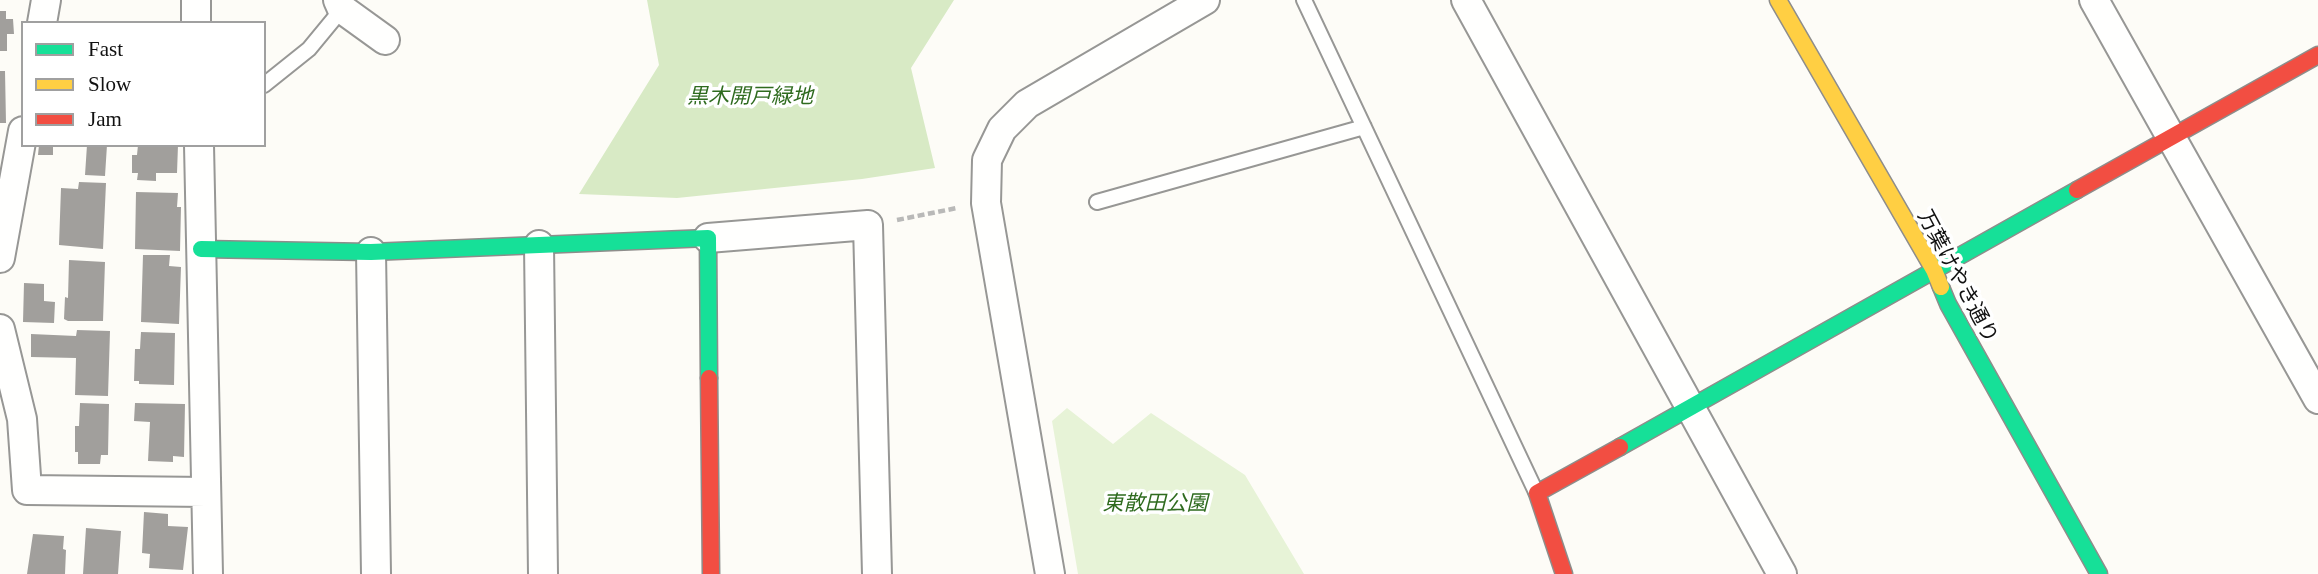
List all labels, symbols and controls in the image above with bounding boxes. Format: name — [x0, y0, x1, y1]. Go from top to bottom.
legend — [21, 21, 266, 147]
text: Fast — [88, 37, 123, 61]
text: Slow — [88, 72, 131, 96]
park label: 黒木開戸緑地 — [687, 82, 813, 108]
text: Jam — [88, 107, 122, 131]
street label: 万葉けやき通り — [1913, 205, 2005, 347]
park label: 東散田公園 — [1103, 489, 1207, 515]

